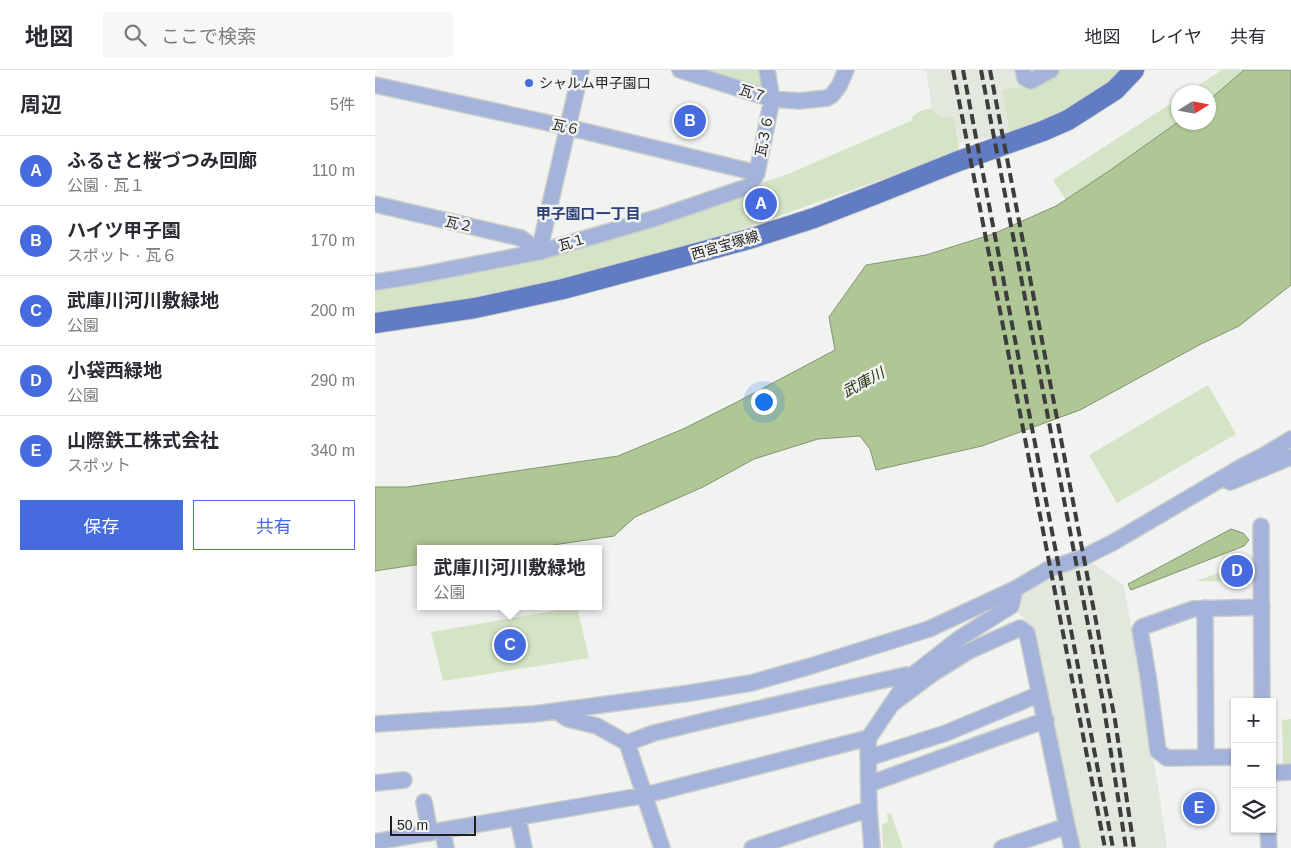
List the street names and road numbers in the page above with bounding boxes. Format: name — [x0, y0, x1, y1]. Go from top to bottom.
street label: 瓦７ — [737, 81, 769, 105]
street label: 瓦３６ — [752, 114, 776, 158]
street label: 瓦６ — [551, 116, 581, 138]
street label: 瓦２ — [444, 213, 474, 235]
street label: 西宮宝塚線 — [689, 228, 761, 262]
street label: 瓦１ — [556, 230, 588, 254]

